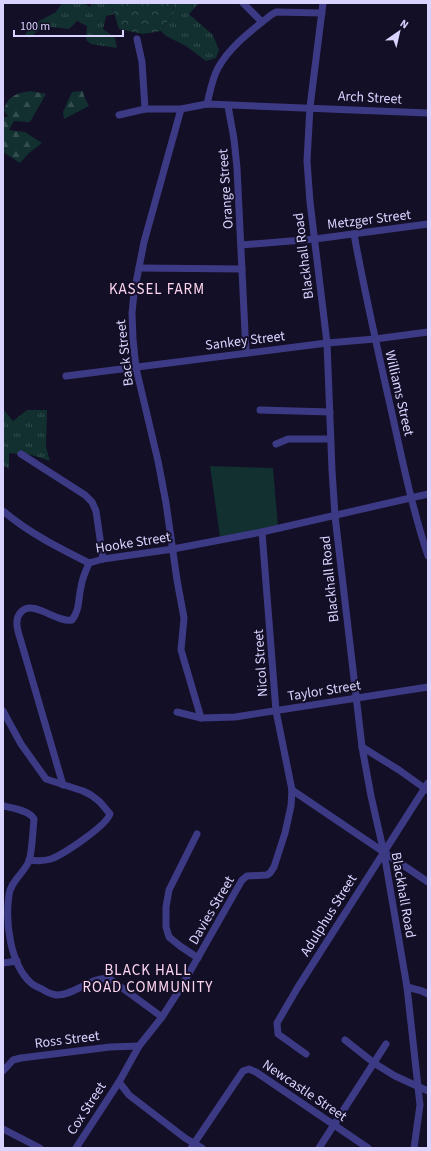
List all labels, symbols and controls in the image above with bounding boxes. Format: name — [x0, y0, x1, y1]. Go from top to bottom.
scale bar — [14, 12, 123, 38]
north arrow — [379, 12, 419, 52]
text: N — [397, 16, 412, 32]
text: 100 m — [20, 18, 50, 35]
street label: Arch Street — [337, 86, 403, 110]
street label: Orange Street — [213, 148, 239, 230]
street label: Metzger Street — [326, 205, 412, 235]
street label: Blackhall Road — [289, 212, 319, 300]
district label: KASSEL FARM — [109, 279, 205, 300]
street label: Back Street — [111, 318, 139, 387]
street label: Sankey Street — [204, 326, 286, 356]
street label: Williams Street — [379, 348, 419, 438]
street label: Hooke Street — [94, 527, 172, 559]
street label: Blackhall Road — [316, 535, 344, 623]
street label: Nicol Street — [249, 628, 273, 697]
street label: Taylor Street — [286, 675, 363, 707]
street label: Blackhall Road — [386, 851, 420, 940]
street label: Adulphus Street — [296, 870, 362, 960]
street label: Davies Street — [184, 872, 240, 949]
district label: BLACK HALL ROAD COMMUNITY — [83, 960, 213, 998]
street label: Ross Street — [34, 1026, 101, 1054]
street label: Newcastle Street — [258, 1055, 351, 1127]
street label: Cox Street — [62, 1078, 112, 1139]

